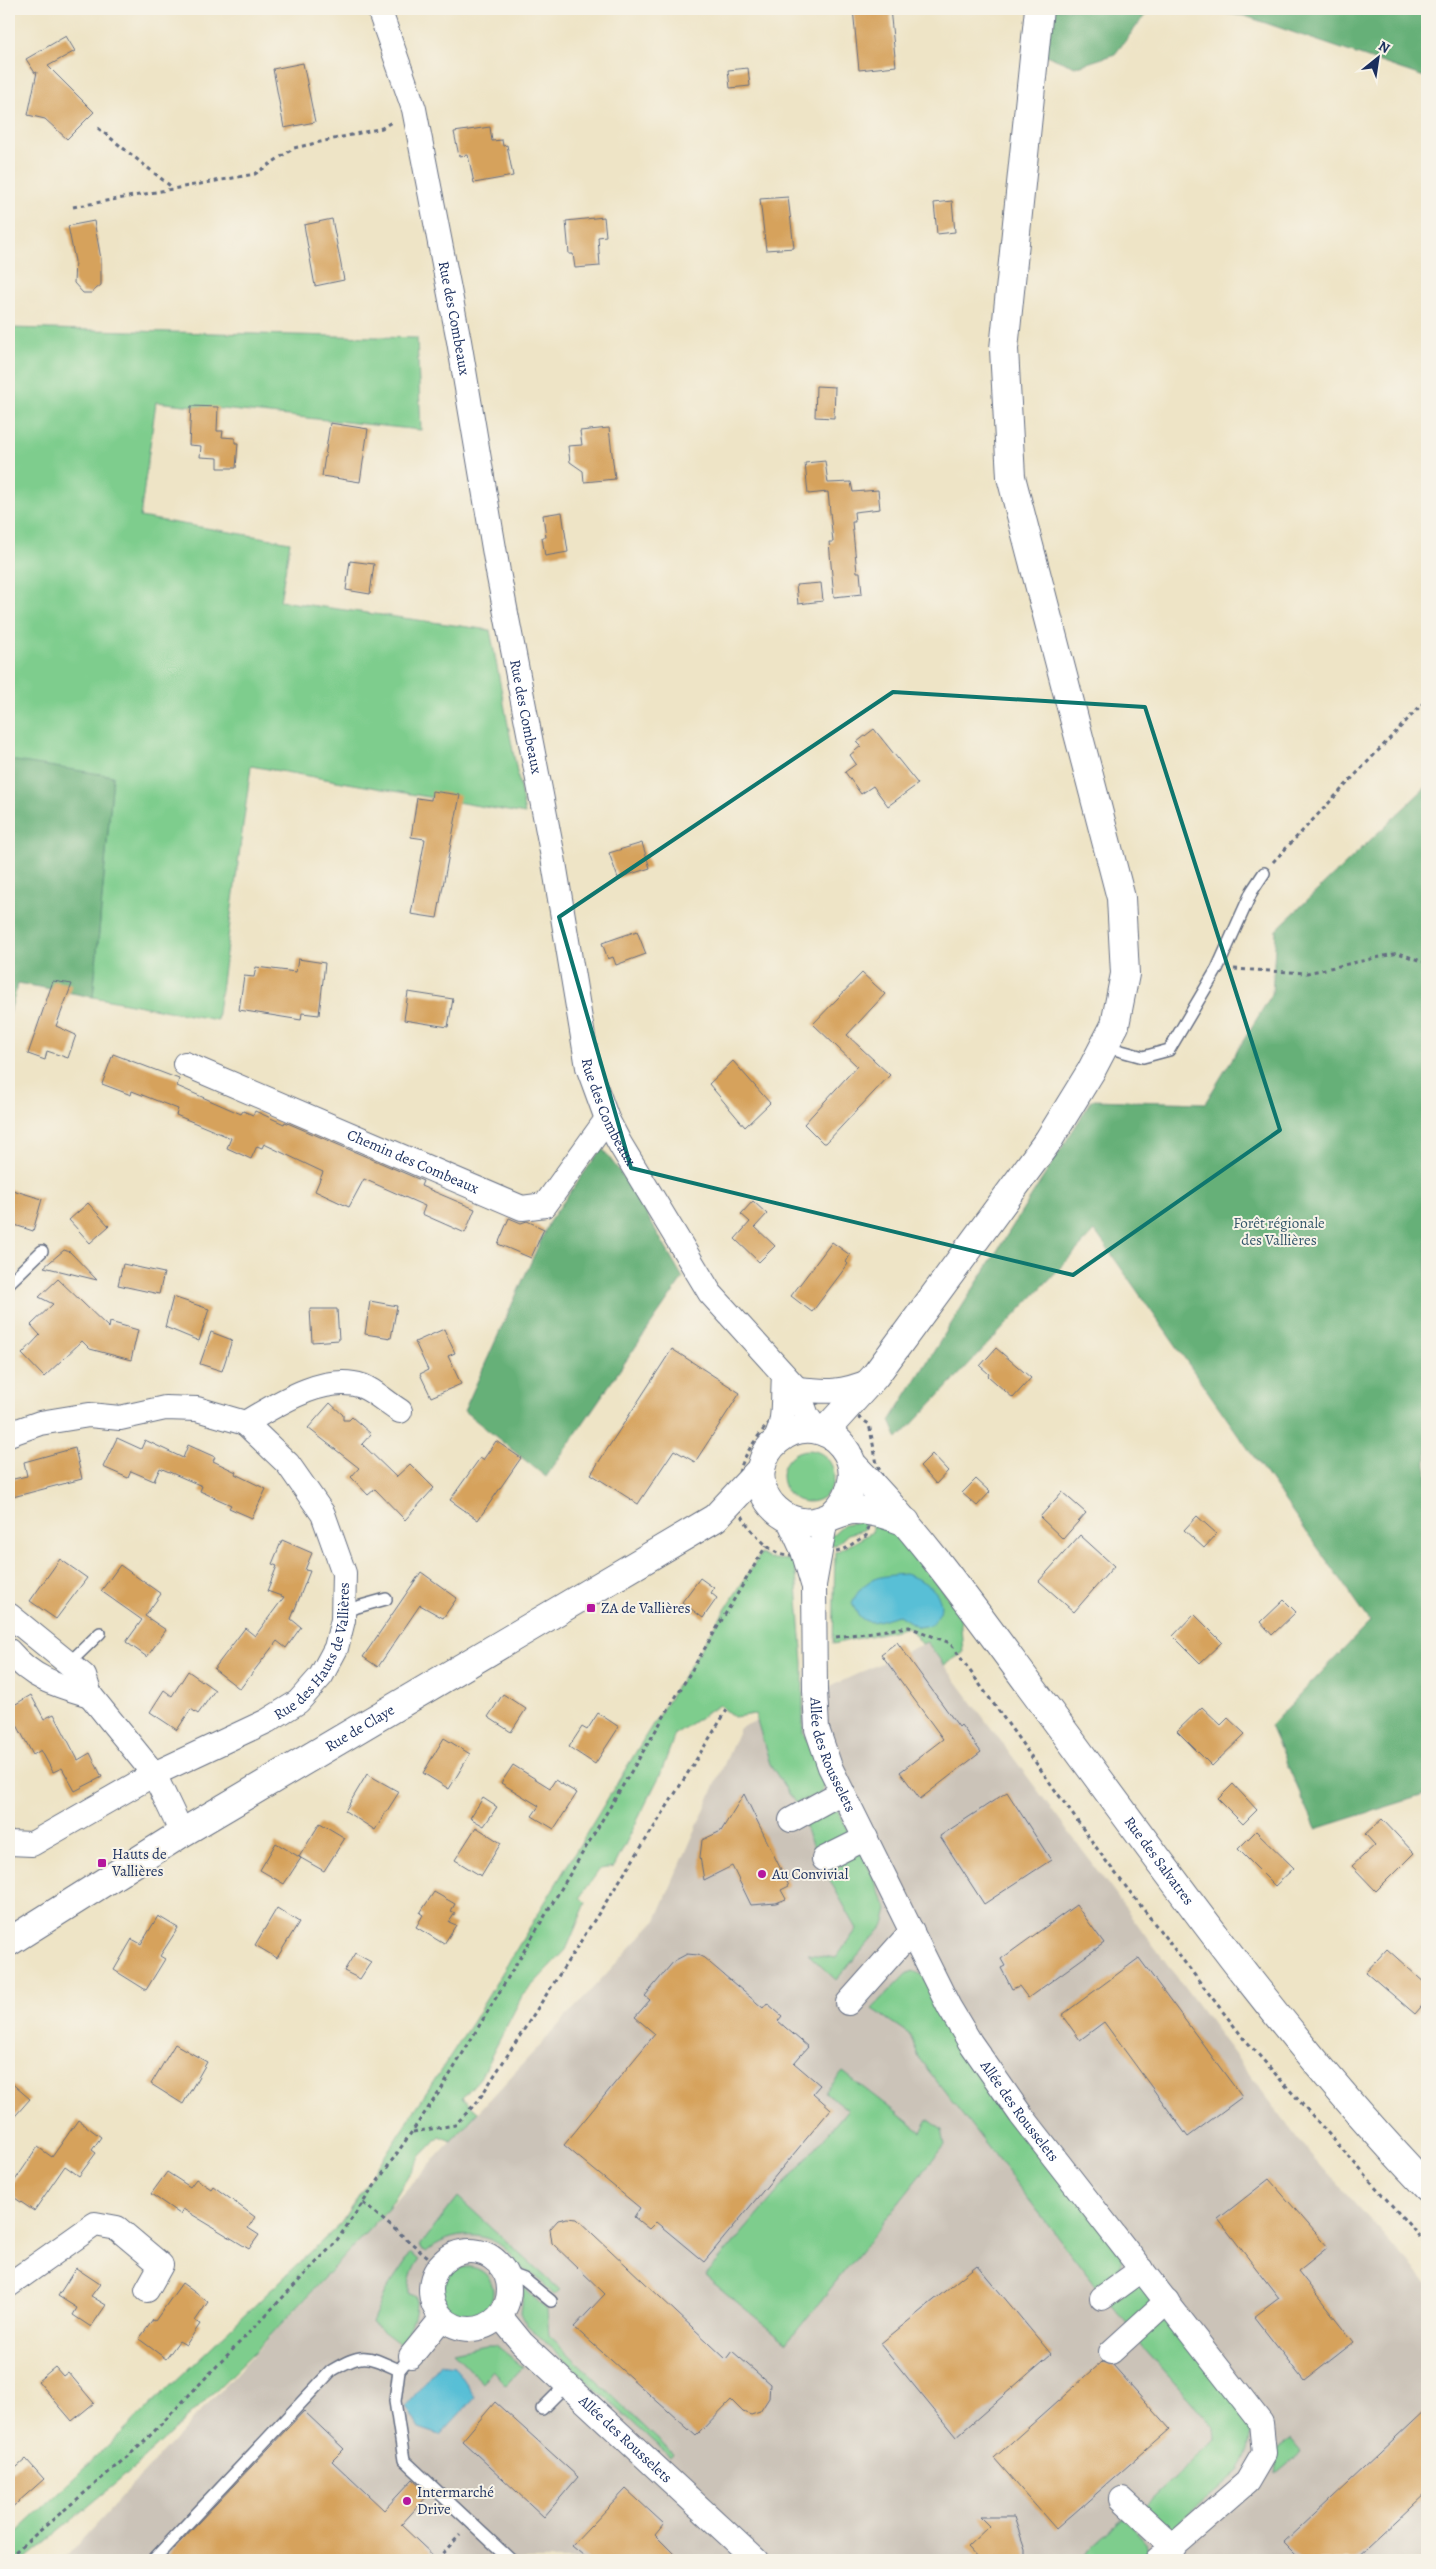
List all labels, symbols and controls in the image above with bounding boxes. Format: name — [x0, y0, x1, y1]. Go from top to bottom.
north arrow — [1354, 32, 1404, 82]
text: N — [1375, 36, 1393, 58]
street label: Rue des Combeaux — [434, 259, 475, 377]
street label: Rue des Combeaux — [505, 658, 547, 776]
street label: Rue des Combeaux — [577, 1057, 641, 1170]
street label: Chemin des Combeaux — [344, 1124, 482, 1198]
park label: Forêt régionale des Vallières — [1233, 1213, 1325, 1250]
street label: Rue des Hauts de Vallières — [270, 1582, 354, 1725]
place label: ZA de Vallières — [601, 1598, 691, 1618]
marker: ZA de Vallières — [585, 1602, 597, 1614]
street label: Allée des Rousselets — [805, 1696, 861, 1815]
street label: Rue de Claye — [321, 1700, 398, 1756]
street label: Rue des Salvatres — [1120, 1812, 1199, 1909]
place label: Hauts de Vallières — [111, 1844, 167, 1881]
marker: Hauts de Vallières — [96, 1857, 108, 1869]
place label: Au Convivial — [771, 1864, 849, 1884]
marker: Au Convivial — [756, 1868, 768, 1880]
street label: Allée des Rousselets — [975, 2056, 1063, 2166]
street label: Allée des Rousselets — [574, 2390, 677, 2487]
place label: Intermarché Drive — [417, 2482, 494, 2519]
marker: Intermarché Drive — [401, 2495, 413, 2507]

